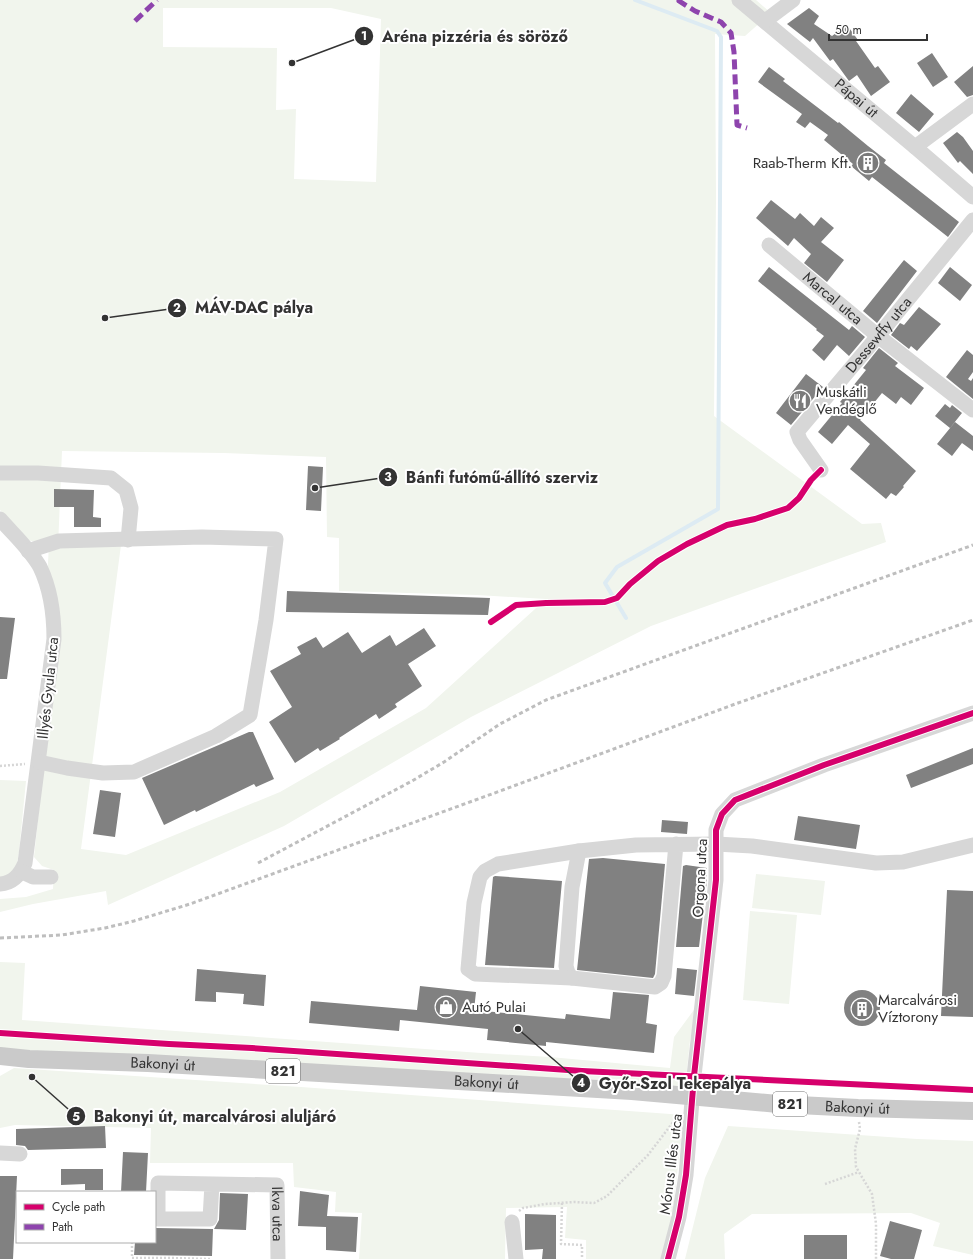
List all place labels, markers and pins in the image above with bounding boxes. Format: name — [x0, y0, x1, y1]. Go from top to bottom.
callout: Aréna pizzéria és söröző — [354, 22, 576, 50]
building icon: Raab-Therm Kft. — [855, 150, 881, 176]
place label: Raab-Therm Kft. — [753, 152, 852, 174]
callout: MÁV-DAC pálya — [167, 294, 321, 322]
place label: Muskátli Vendéglő — [816, 381, 877, 420]
restaurant icon: Muskátli Vendéglő — [787, 388, 813, 414]
callout: Bánfi futómű-állító szerviz — [378, 463, 606, 491]
place label: Marcalvárosi Víztorony — [878, 989, 957, 1028]
shop icon: Autó Pulai — [433, 994, 459, 1020]
place label: Autó Pulai — [462, 996, 526, 1018]
building icon: Marcalvárosi Víztorony — [849, 996, 875, 1022]
callout: Győr-Szol Tekepálya — [571, 1069, 759, 1097]
callout: Bakonyi út, marcalvárosi aluljáró — [66, 1102, 344, 1130]

